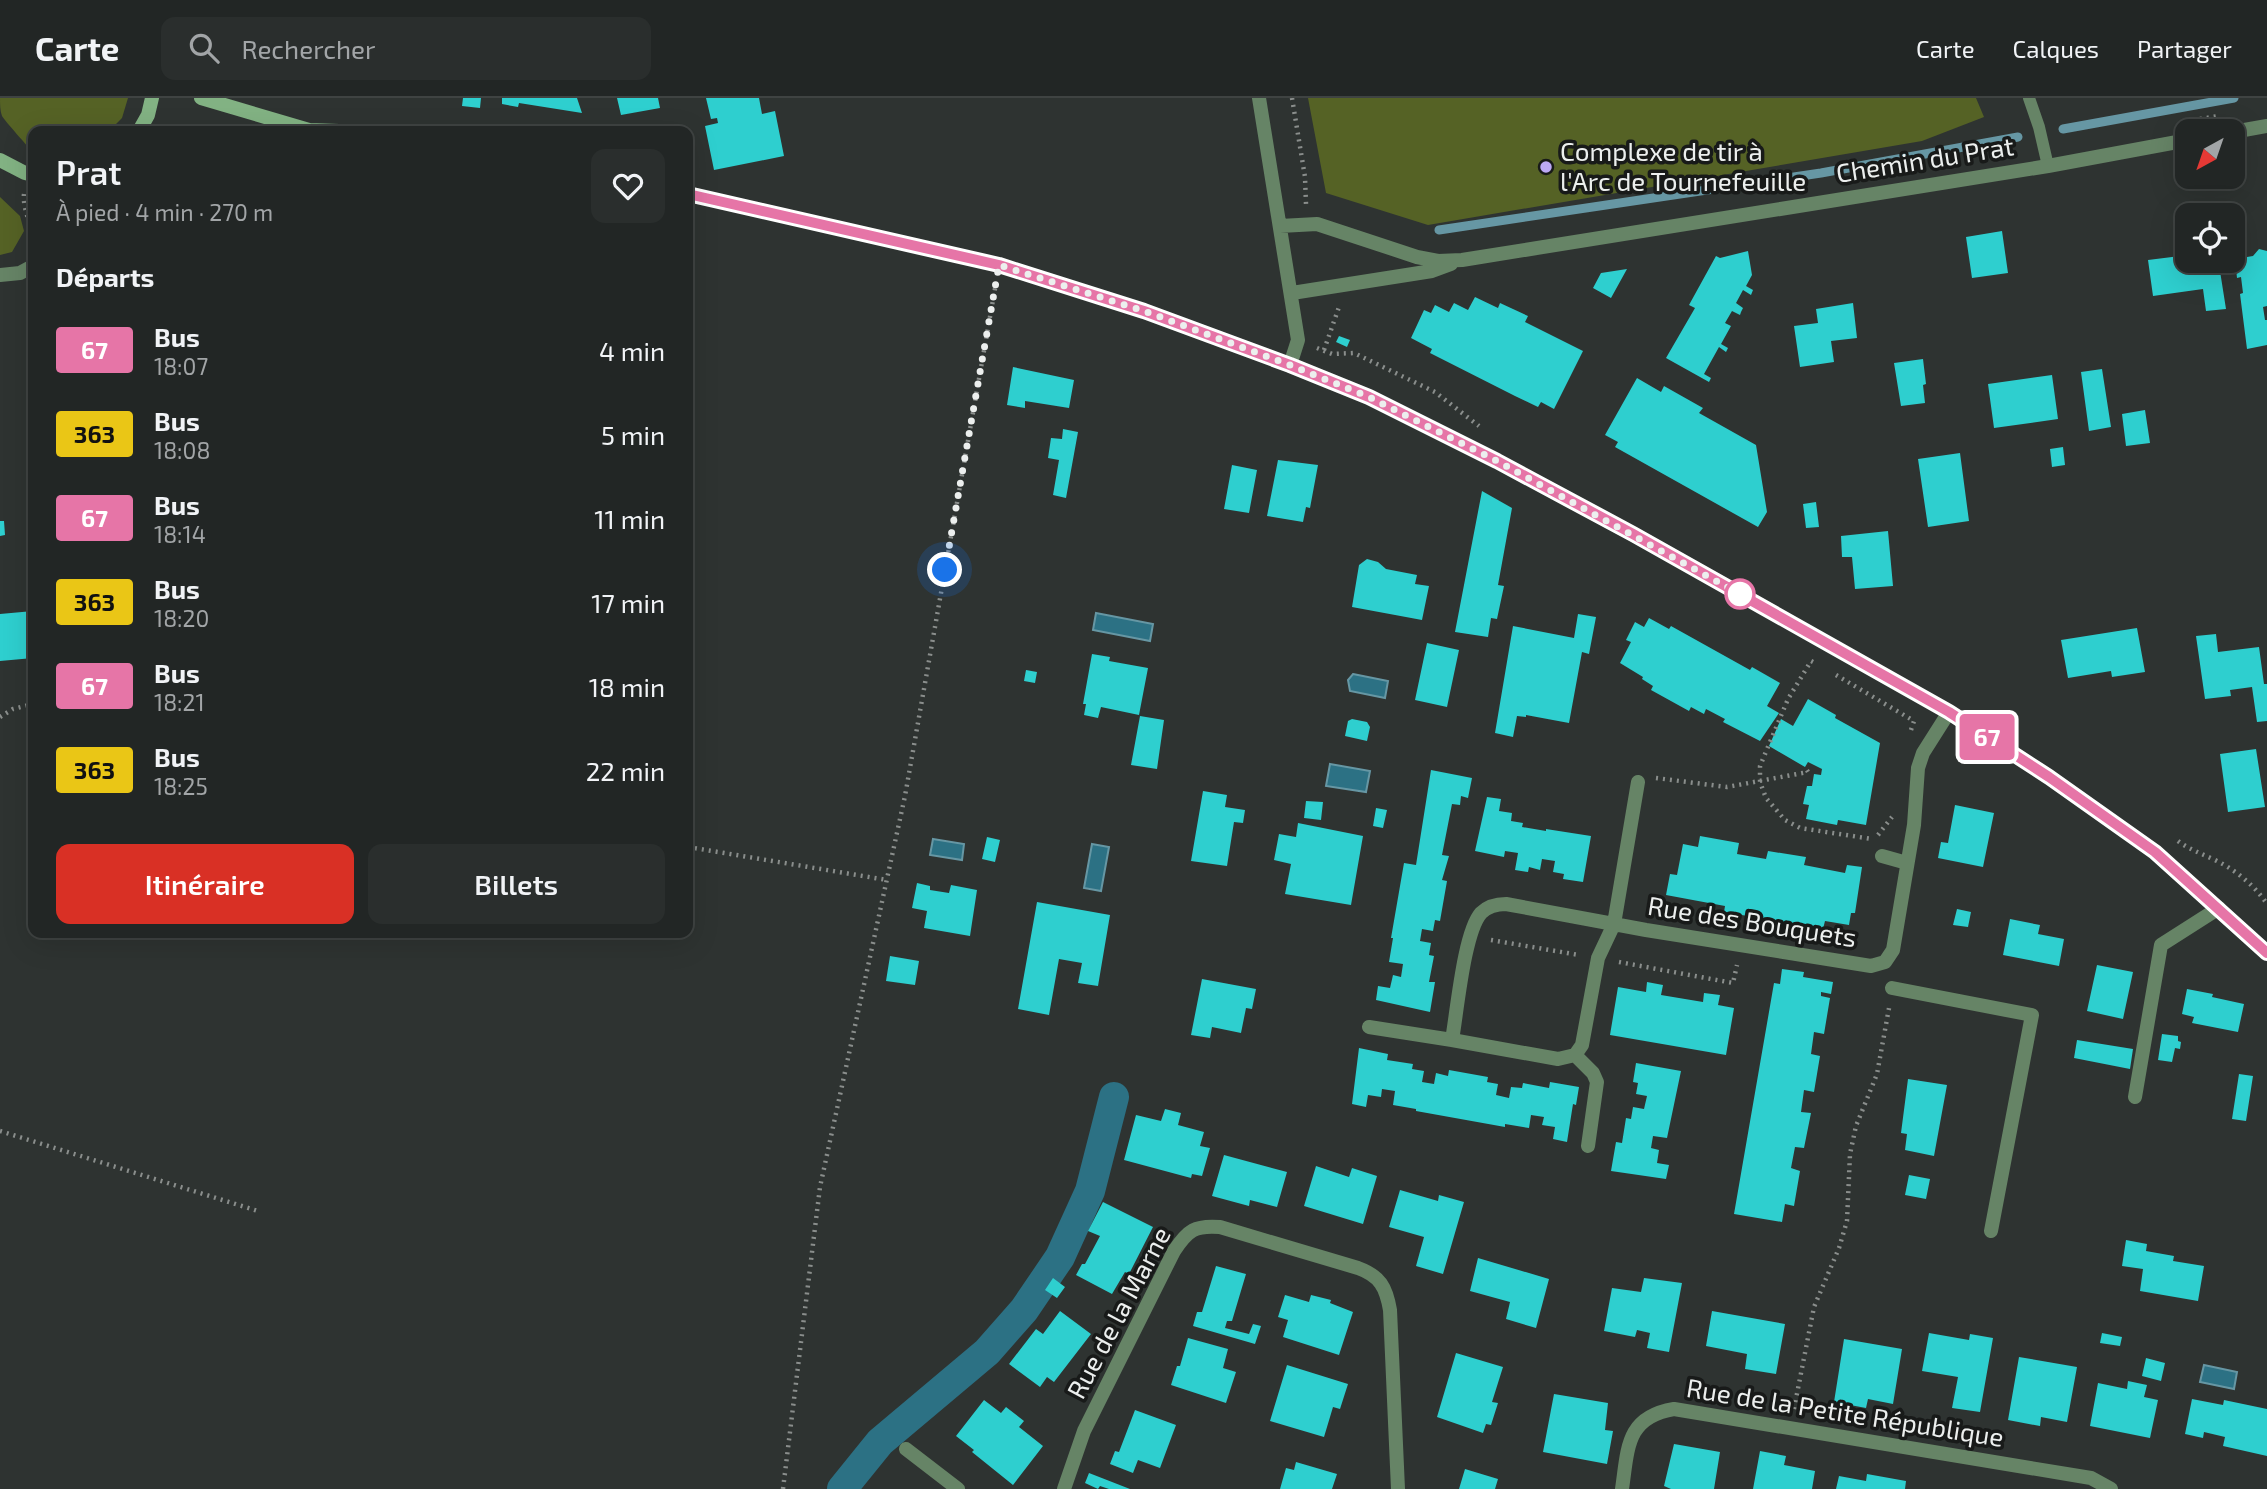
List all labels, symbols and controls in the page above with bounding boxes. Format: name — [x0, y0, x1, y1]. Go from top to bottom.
search box — [161, 17, 651, 80]
text: Carte — [35, 28, 119, 68]
icon: search — [185, 29, 223, 67]
text: Rechercher — [241, 33, 375, 64]
text: Carte — [1916, 34, 1975, 63]
text: Calques — [2013, 34, 2099, 63]
text: Partager — [2137, 34, 2232, 63]
north arrow — [2175, 119, 2245, 189]
map controls — [2175, 119, 2245, 273]
street label: Chemin du Prat — [1834, 129, 2016, 188]
place label: Complexe de tir à l'Arc de Tournefeuille — [1560, 135, 1806, 196]
button: heart — [591, 149, 665, 223]
text: Prat — [56, 152, 121, 192]
marker: Complexe de tir à l'Arc de Tournefeuille — [1538, 159, 1554, 175]
text: À pied · 4 min · 270 m — [56, 198, 273, 226]
button: locate — [2175, 203, 2245, 273]
text: Départs — [56, 261, 154, 292]
text: Bus — [154, 321, 200, 352]
text: 67 — [81, 335, 108, 364]
text: 4 min — [599, 335, 665, 366]
text: 18:07 — [154, 352, 208, 380]
text: Bus — [154, 405, 200, 436]
text: 363 — [74, 419, 115, 448]
text: 5 min — [601, 419, 665, 450]
text: 18:08 — [154, 436, 210, 464]
text: Bus — [154, 489, 200, 520]
text: 67 — [81, 503, 108, 532]
text: 11 min — [594, 503, 665, 534]
text: 18:14 — [154, 520, 206, 548]
your location — [927, 552, 962, 587]
text: Bus — [154, 573, 200, 604]
unlabelled marker — [1725, 579, 1755, 609]
text: 363 — [74, 587, 115, 616]
text: 17 min — [591, 587, 665, 618]
text: 18:20 — [154, 604, 209, 632]
text: Bus — [154, 657, 200, 688]
text: 67 — [81, 671, 108, 700]
text: 18 min — [589, 671, 665, 702]
text: 18:21 — [154, 688, 205, 716]
line badge: 67 — [1955, 714, 2018, 760]
text: 67 — [1974, 722, 2000, 751]
text: Bus — [154, 741, 200, 772]
text: 363 — [74, 755, 115, 784]
text: 22 min — [586, 755, 665, 786]
text: 18:25 — [154, 772, 208, 800]
button: Itinéraire — [56, 844, 354, 924]
button: Billets — [368, 844, 665, 924]
street label: Rue des Bouquets — [1646, 889, 1859, 952]
street label: Rue de la Marne — [1059, 1221, 1176, 1403]
street label: Rue de la Petite République — [1684, 1371, 2006, 1452]

